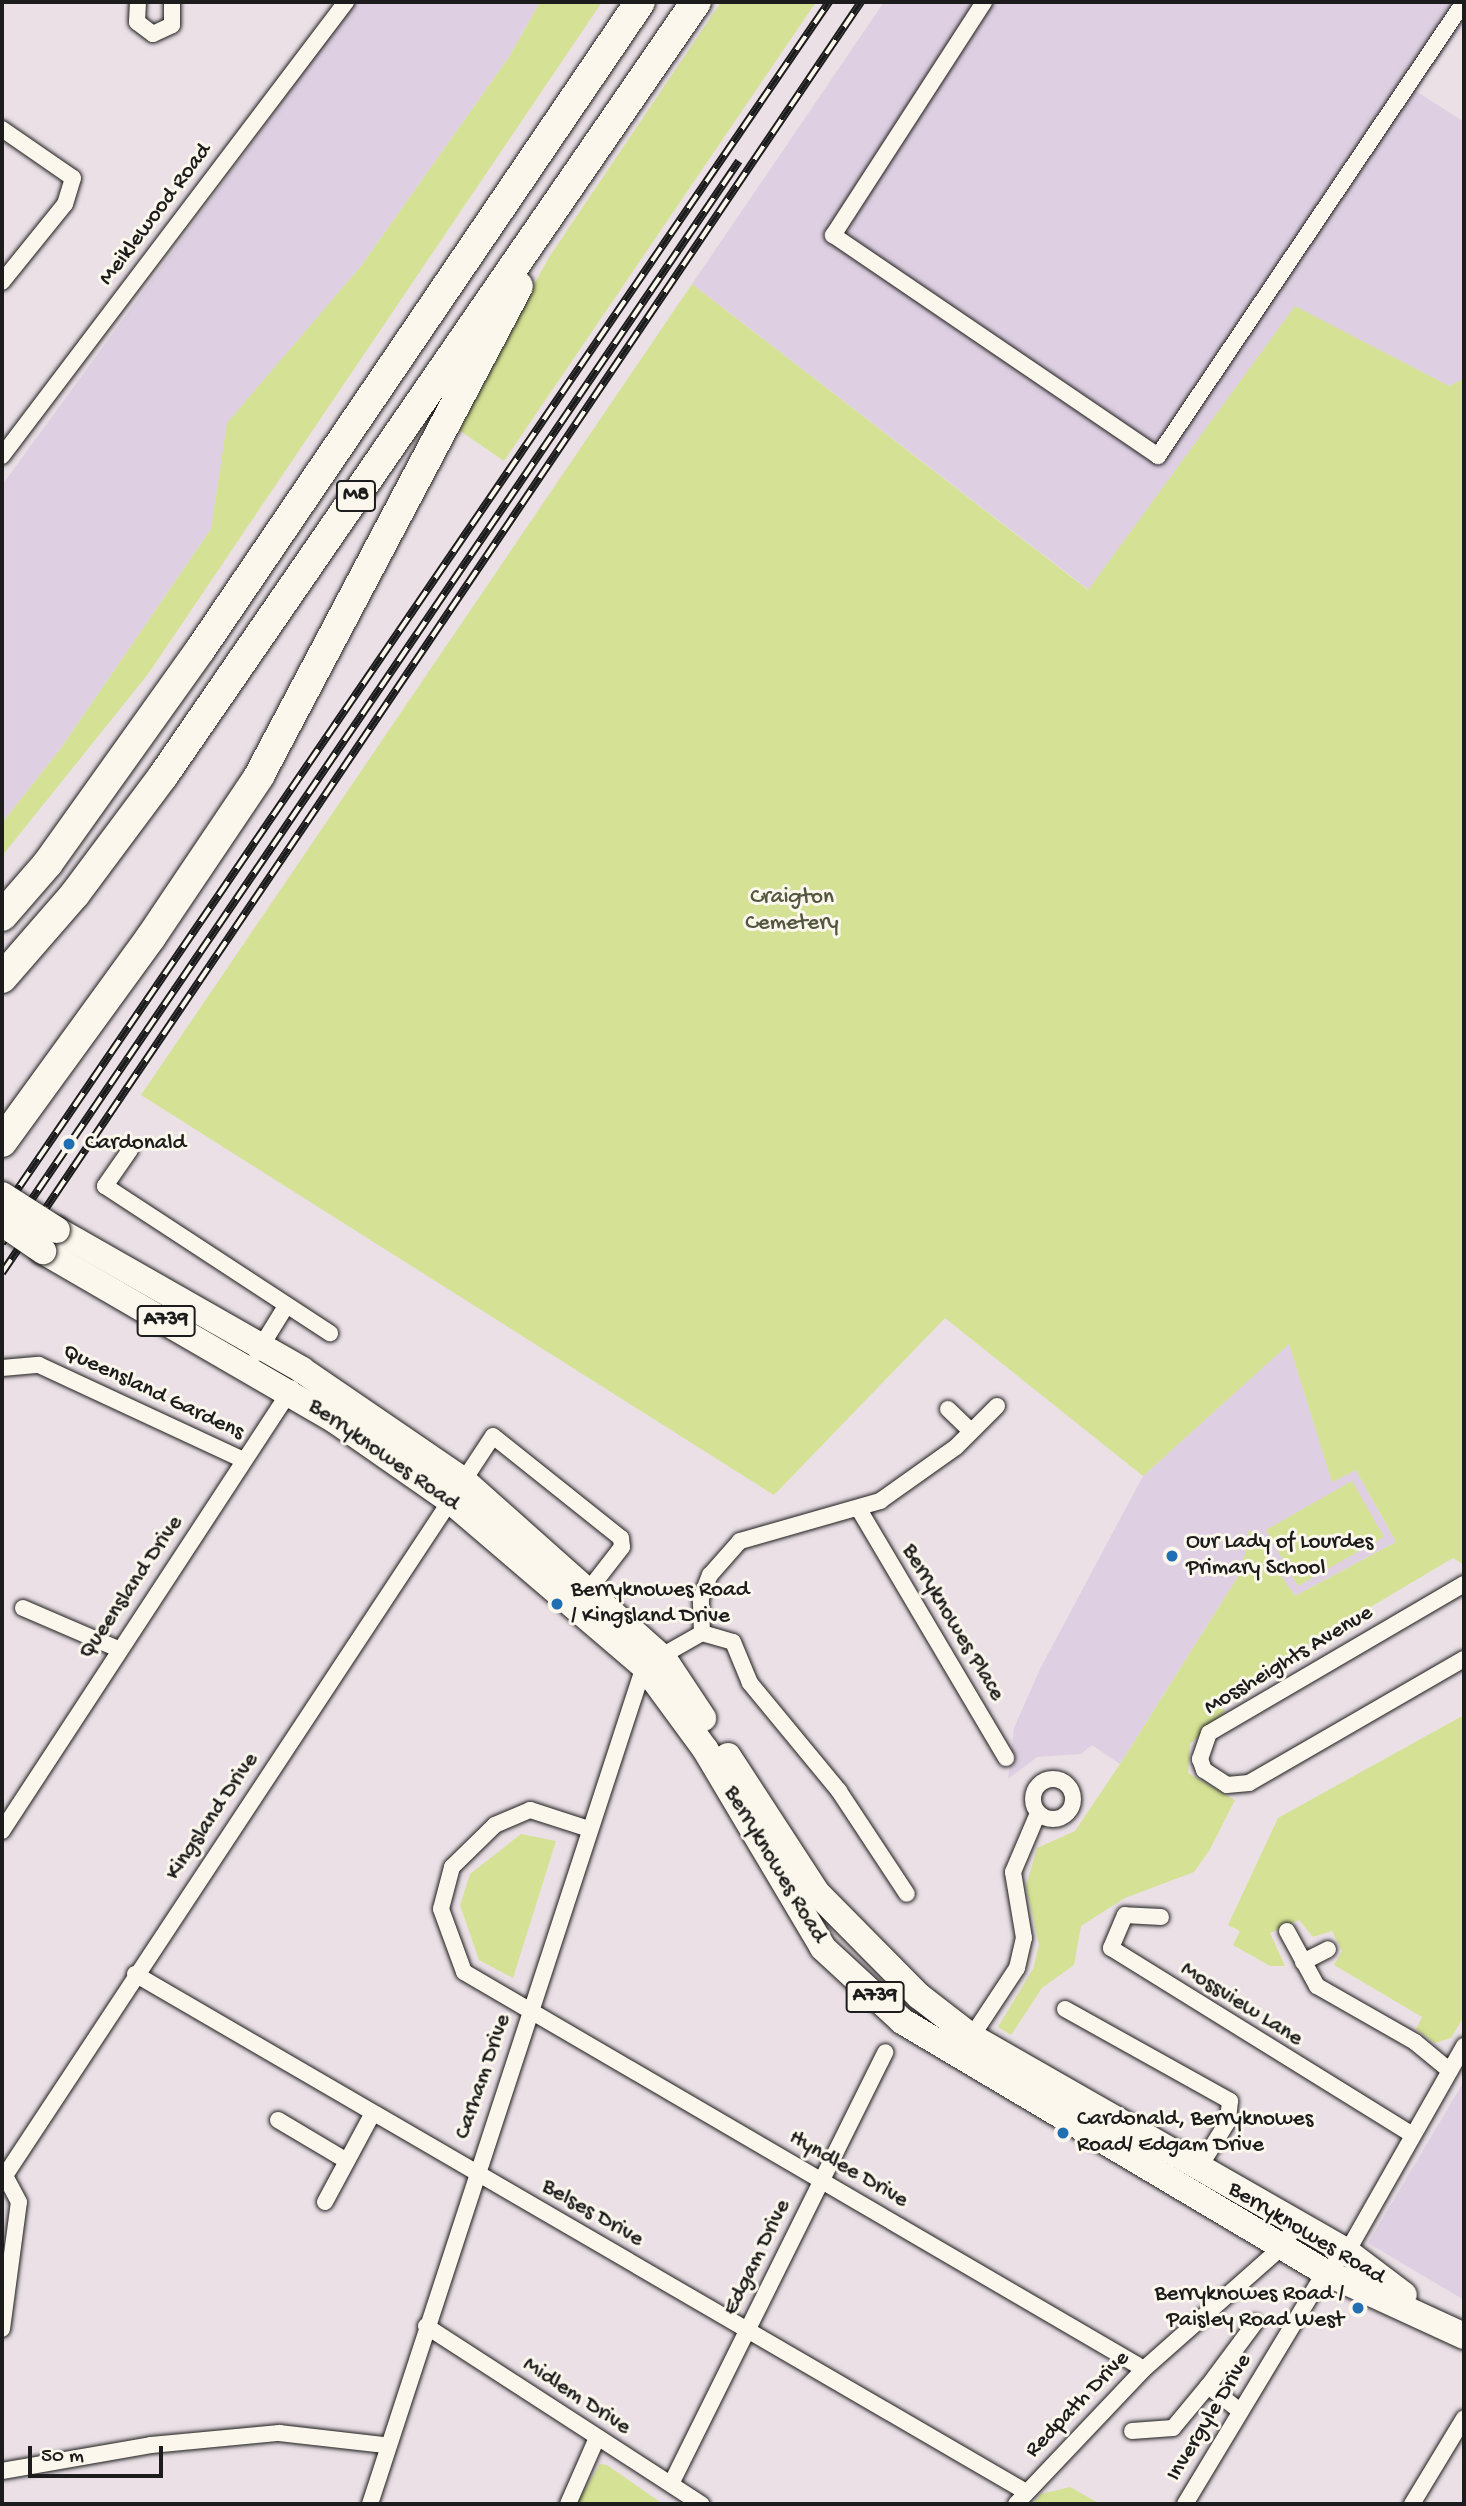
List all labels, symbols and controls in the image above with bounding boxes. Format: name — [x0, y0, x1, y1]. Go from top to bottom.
street label: Meiklewood Road — [94, 138, 218, 292]
road number: M8 — [335, 478, 377, 514]
park label: Craigton Cemetery — [745, 884, 839, 938]
place label: Cardonald — [85, 1130, 186, 1158]
marker: Cardonald — [59, 1134, 79, 1154]
road number: A739 — [136, 1304, 196, 1338]
street label: Queensland Gardens — [58, 1339, 248, 1447]
street label: Berryknowes Road — [302, 1394, 464, 1518]
street label: Queensland Drive — [74, 1511, 190, 1665]
place label: Our Lady of Lourdes Primary School — [1186, 1529, 1373, 1583]
street label: Berryknowes Place — [894, 1540, 1010, 1706]
marker: Our Lady of Lourdes Primary School — [1164, 1548, 1180, 1564]
place label: Berryknowes Road / Kingsland Drive — [571, 1577, 749, 1631]
marker: Berryknowes Road / Kingsland Drive — [549, 1596, 565, 1612]
street label: Mossheights Avenue — [1200, 1600, 1378, 1722]
street label: Kingsland Drive — [160, 1748, 266, 1886]
street label: Berryknowes Road — [716, 1782, 832, 1948]
street label: Mossview Lane — [1175, 1956, 1307, 2054]
road number: A739 — [845, 1980, 905, 2014]
street label: Carham Drive — [450, 2011, 518, 2143]
place label: Cardonald, Berryknowes Road/ Edgam Drive — [1077, 2106, 1313, 2160]
street label: Hyndlee Drive — [783, 2125, 913, 2215]
marker: Cardonald, Berryknowes Road/ Edgam Drive — [1055, 2125, 1071, 2141]
street label: Belses Drive — [536, 2174, 648, 2254]
street label: Berryknowes Road — [1223, 2176, 1389, 2292]
street label: Edgam Drive — [718, 2196, 798, 2320]
place label: Berryknowes Road / Paisley Road West — [1155, 2281, 1344, 2335]
marker: Berryknowes Road / Paisley Road West — [1350, 2300, 1366, 2316]
street label: Redpath Drive — [1020, 2345, 1136, 2465]
street label: Invergyle Drive — [1161, 2349, 1259, 2487]
street label: Midlem Drive — [517, 2352, 635, 2442]
scale bar — [32, 2432, 166, 2476]
text: 50 m — [41, 2445, 84, 2470]

